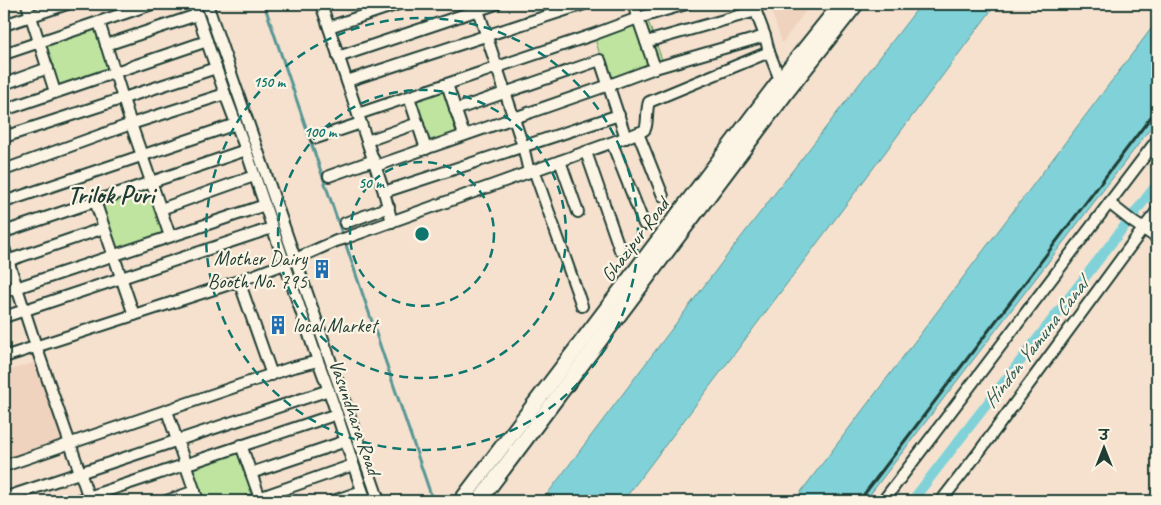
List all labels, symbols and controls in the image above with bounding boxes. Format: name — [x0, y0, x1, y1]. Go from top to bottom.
text: 150 m — [253, 73, 287, 92]
text: 100 m — [304, 123, 338, 142]
text: 50 m — [358, 174, 385, 193]
district label: Trilok Puri — [68, 179, 158, 211]
street label: Ghazipur Road — [595, 191, 677, 287]
centre of rings — [413, 225, 431, 243]
place label: Mother Dairy Booth No. 795 — [208, 246, 308, 294]
building icon: Mother Dairy Booth No. 795 — [311, 258, 333, 280]
water label: Hindon Yamuna Canal — [977, 267, 1098, 413]
place label: local Market — [293, 313, 380, 338]
building icon: local Market — [267, 314, 289, 336]
street label: Vasundhara Road — [324, 356, 387, 481]
north arrow — [1078, 422, 1128, 472]
text: उ — [1097, 427, 1110, 444]

